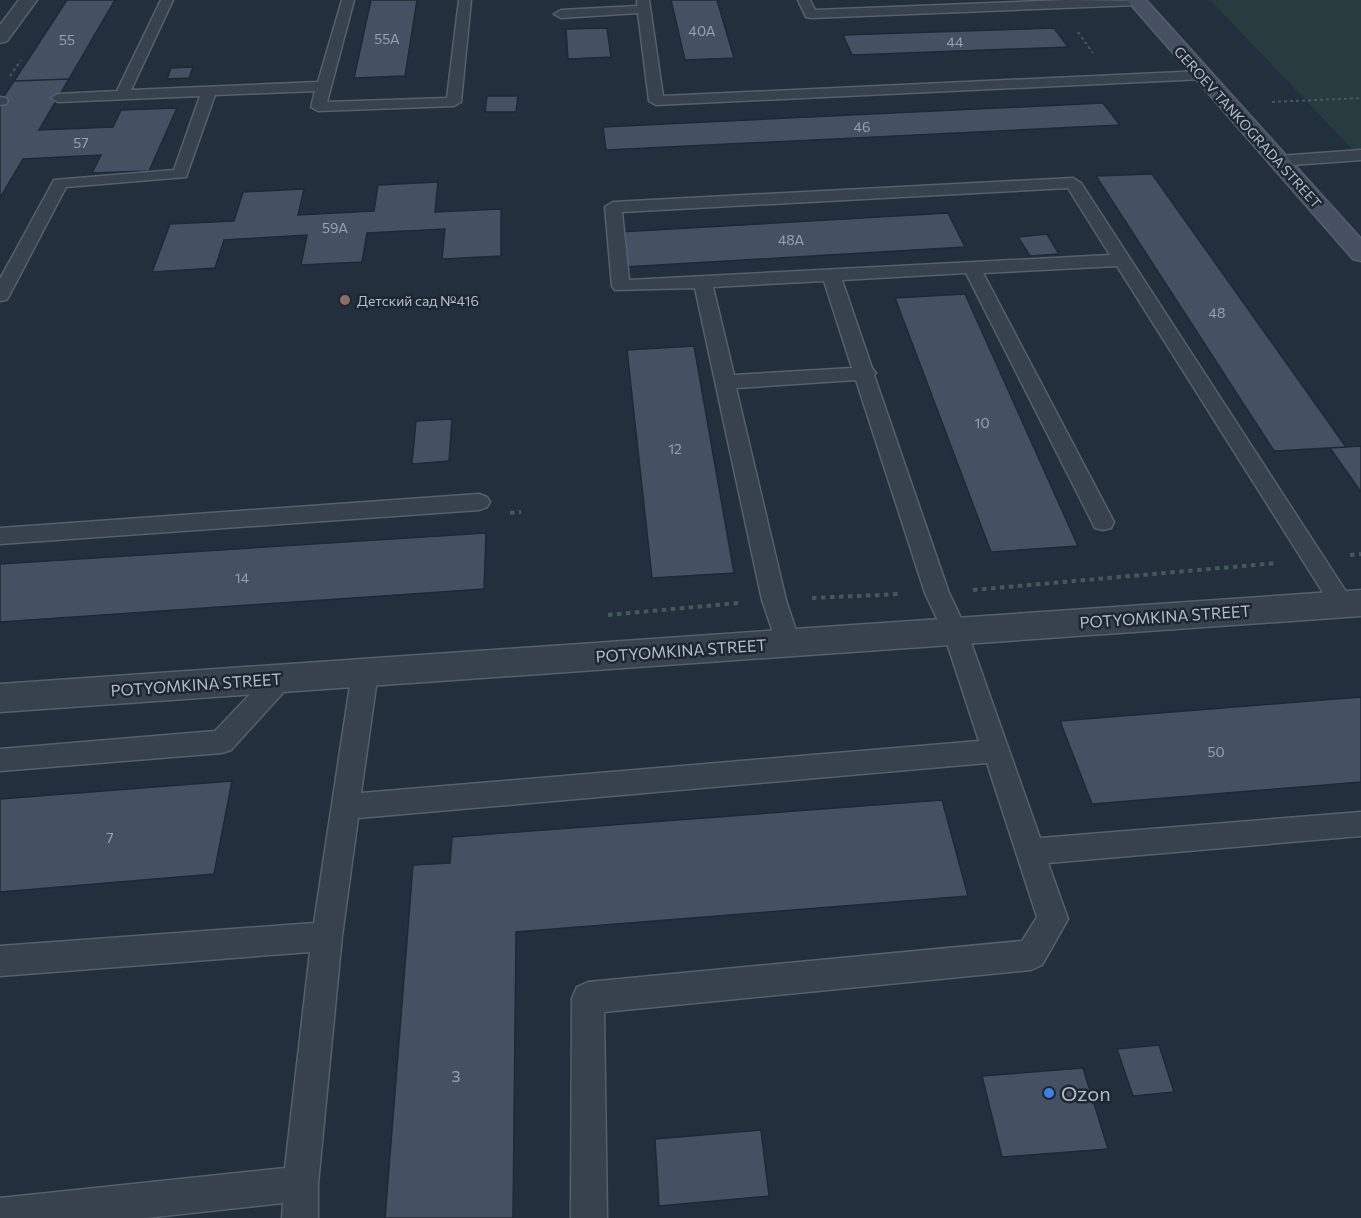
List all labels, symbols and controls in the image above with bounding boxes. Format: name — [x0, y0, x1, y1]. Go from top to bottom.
house number: 40А — [689, 22, 716, 39]
house number: 55А — [374, 30, 400, 47]
house number: 55 — [59, 31, 75, 48]
house number: 44 — [947, 33, 964, 50]
street label: GEROEV TANKOGRADA STREET — [1171, 43, 1325, 211]
house number: 46 — [854, 118, 870, 135]
house number: 57 — [73, 134, 89, 151]
house number: 59А — [322, 219, 348, 236]
house number: 48А — [778, 231, 804, 248]
place label: Детский сад №416 — [357, 292, 479, 309]
marker: Детский сад №416 — [338, 293, 352, 307]
house number: 48 — [1209, 304, 1225, 321]
house number: 10 — [974, 414, 990, 431]
house number: 12 — [668, 440, 682, 457]
house number: 14 — [235, 569, 250, 586]
street label: POTYOMKINA STREET — [1079, 601, 1251, 631]
street label: POTYOMKINA STREET — [595, 635, 767, 665]
street label: POTYOMKINA STREET — [110, 669, 282, 699]
house number: 50 — [1207, 743, 1225, 760]
house number: 7 — [106, 829, 114, 846]
house number: 3 — [451, 1066, 461, 1085]
place label: Ozon — [1061, 1081, 1111, 1105]
marker: Ozon — [1042, 1086, 1056, 1100]

